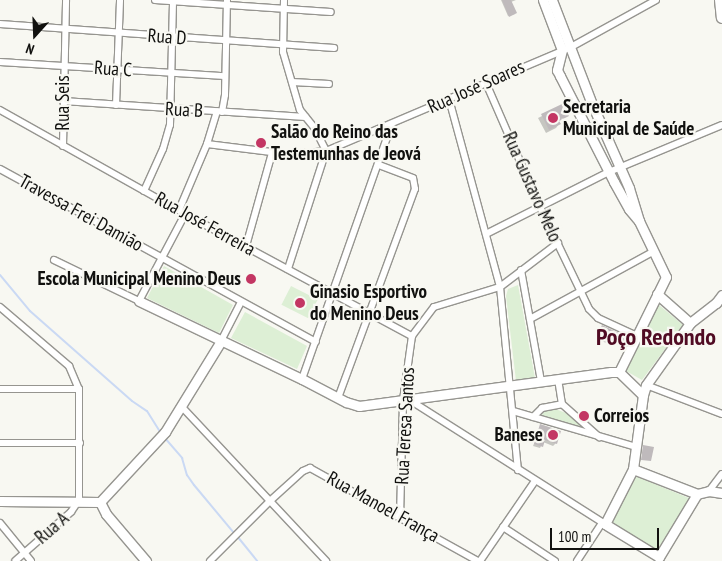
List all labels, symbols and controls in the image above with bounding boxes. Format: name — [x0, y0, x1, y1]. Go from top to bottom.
north arrow — [10, 10, 60, 60]
street label: Rua D — [147, 24, 187, 50]
text: N — [23, 39, 37, 59]
street label: Rua C — [93, 56, 133, 82]
street label: Rua José Soares — [424, 56, 528, 118]
street label: Rua Seis — [52, 75, 74, 131]
place label: Secretaria Municipal de Saúde — [563, 96, 694, 140]
street label: Rua B — [164, 98, 204, 122]
marker: Secretaria Municipal de Saúde — [547, 112, 559, 124]
place label: Salão do Reino das Testemunhas de Jeová — [271, 121, 421, 165]
street label: Rua Gustavo Melo — [498, 128, 566, 246]
marker: Salão do Reino das Testemunhas de Jeová — [255, 137, 267, 149]
street label: Travessa Frei Damião — [15, 170, 147, 256]
street label: Rua José Ferreira — [151, 187, 259, 261]
place label: Escola Municipal Menino Deus — [37, 268, 241, 290]
marker: Escola Municipal Menino Deus — [245, 273, 257, 285]
place label: Ginasio Esportivo do Menino Deus — [310, 281, 427, 325]
marker: Ginasio Esportivo do Menino Deus — [294, 297, 306, 309]
district label: Poço Redondo — [596, 323, 716, 351]
street label: Rua Teresa Santos — [391, 366, 419, 486]
place label: Correios — [594, 405, 649, 427]
marker: Correios — [578, 410, 590, 422]
place label: Banese — [494, 424, 543, 446]
marker: Banese — [547, 429, 559, 441]
street label: Rua Manoel França — [323, 467, 443, 547]
street label: Rua A — [30, 507, 74, 549]
scale bar — [552, 518, 661, 550]
text: 100 m — [558, 527, 591, 546]

